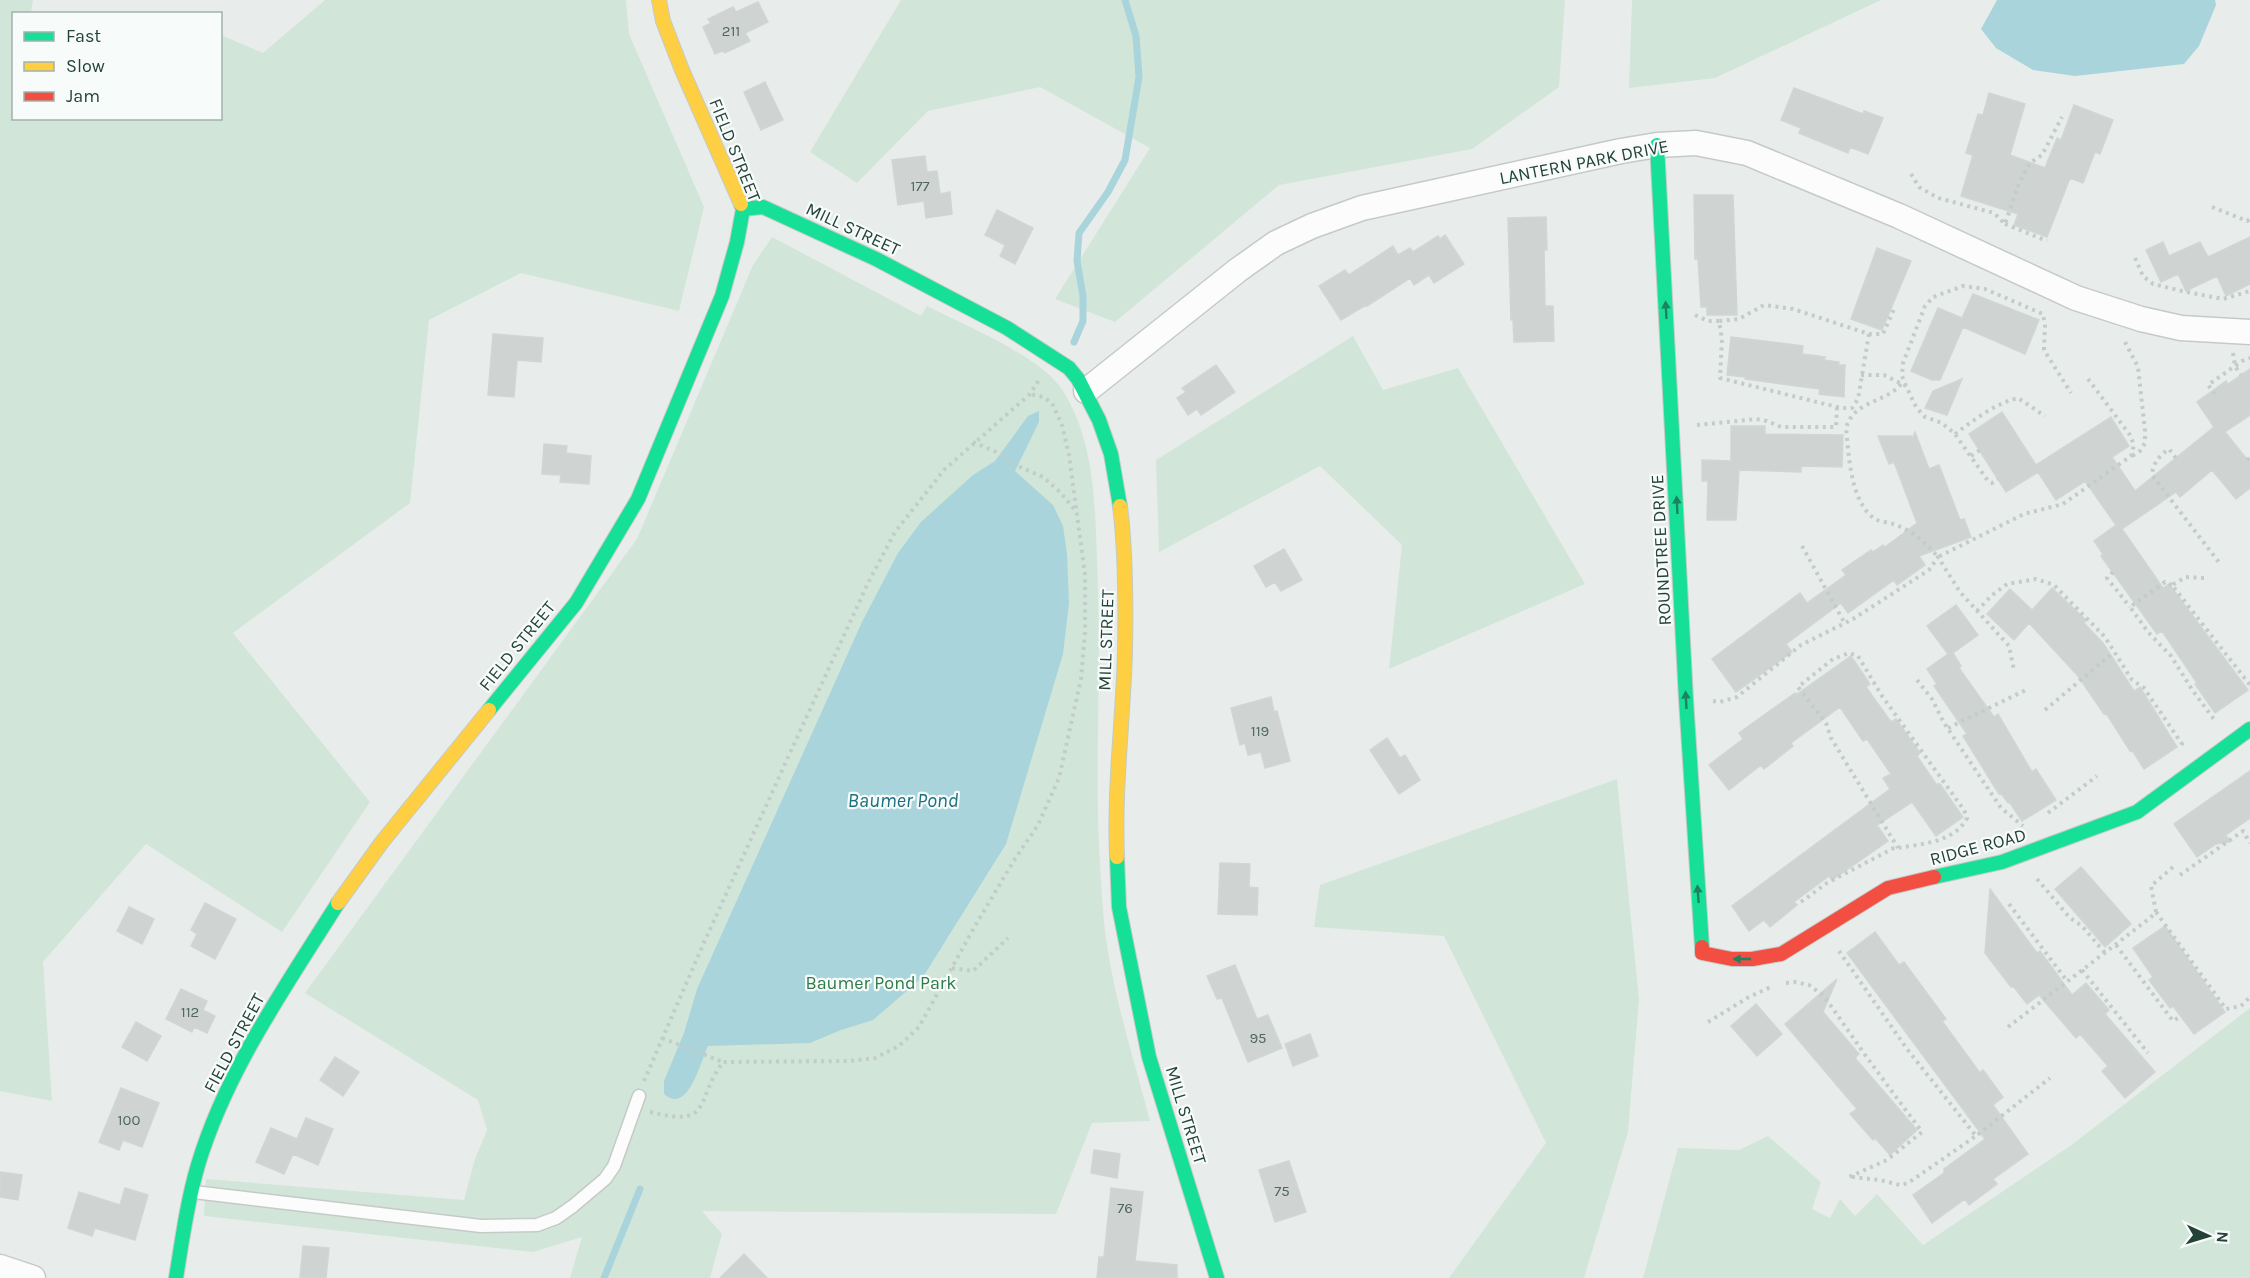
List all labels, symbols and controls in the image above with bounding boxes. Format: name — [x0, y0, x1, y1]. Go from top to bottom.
legend — [12, 12, 222, 120]
house number: 211 — [722, 22, 740, 40]
text: Fast — [66, 25, 101, 47]
text: Slow — [66, 55, 105, 77]
text: Jam — [66, 85, 100, 107]
street label: FIELD STREET — [704, 95, 766, 205]
street label: LANTERN PARK DRIVE — [1498, 135, 1670, 189]
house number: 177 — [910, 177, 930, 195]
street label: MILL STREET — [802, 198, 904, 260]
one-way arrow — [1662, 301, 1671, 320]
street label: ROUNDTREE DRIVE — [1646, 474, 1676, 626]
one-way arrow — [1672, 495, 1681, 514]
street label: MILL STREET — [1093, 589, 1119, 691]
street label: FIELD STREET — [474, 597, 560, 695]
one-way arrow — [1681, 690, 1690, 709]
house number: 119 — [1251, 722, 1269, 740]
water label: Baumer Pond — [848, 789, 959, 812]
street label: RIDGE ROAD — [1927, 824, 2029, 870]
one-way arrow — [1694, 885, 1703, 904]
one-way arrow — [1732, 954, 1751, 964]
park label: Baumer Pond Park — [806, 972, 957, 994]
street label: FIELD STREET — [199, 990, 269, 1096]
house number: 112 — [181, 1003, 199, 1021]
house number: 95 — [1249, 1029, 1267, 1047]
street label: MILL STREET — [1161, 1063, 1211, 1167]
house number: 100 — [118, 1111, 140, 1129]
house number: 75 — [1274, 1182, 1290, 1200]
house number: 76 — [1117, 1199, 1133, 1217]
north arrow — [2178, 1206, 2238, 1266]
text: N — [2213, 1231, 2232, 1243]

